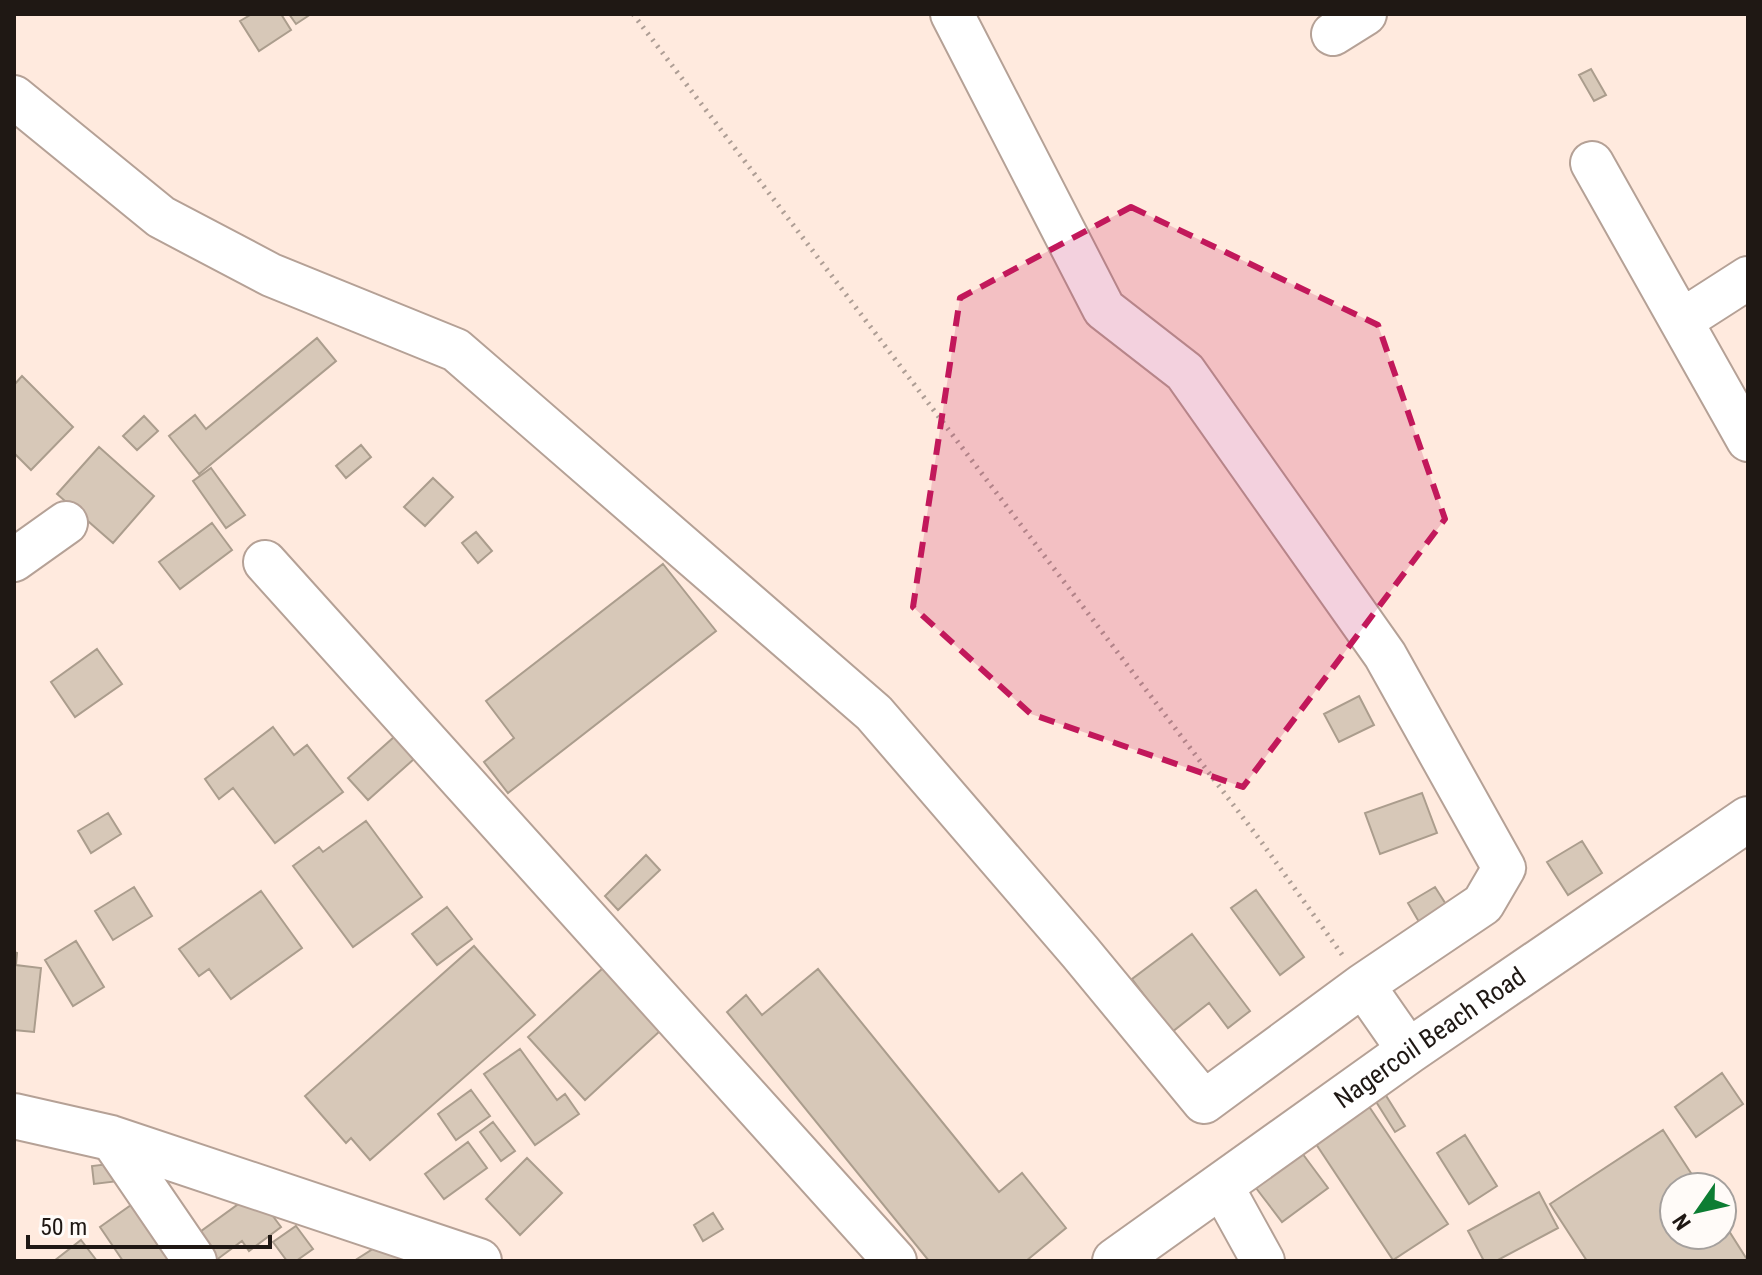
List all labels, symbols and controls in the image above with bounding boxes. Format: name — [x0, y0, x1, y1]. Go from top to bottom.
street label: Nagercoil Beach Road — [1328, 961, 1531, 1115]
north arrow — [1658, 1171, 1738, 1251]
scale bar — [28, 1199, 270, 1249]
text: N — [1668, 1209, 1696, 1234]
text: 50 m — [40, 1213, 87, 1241]

